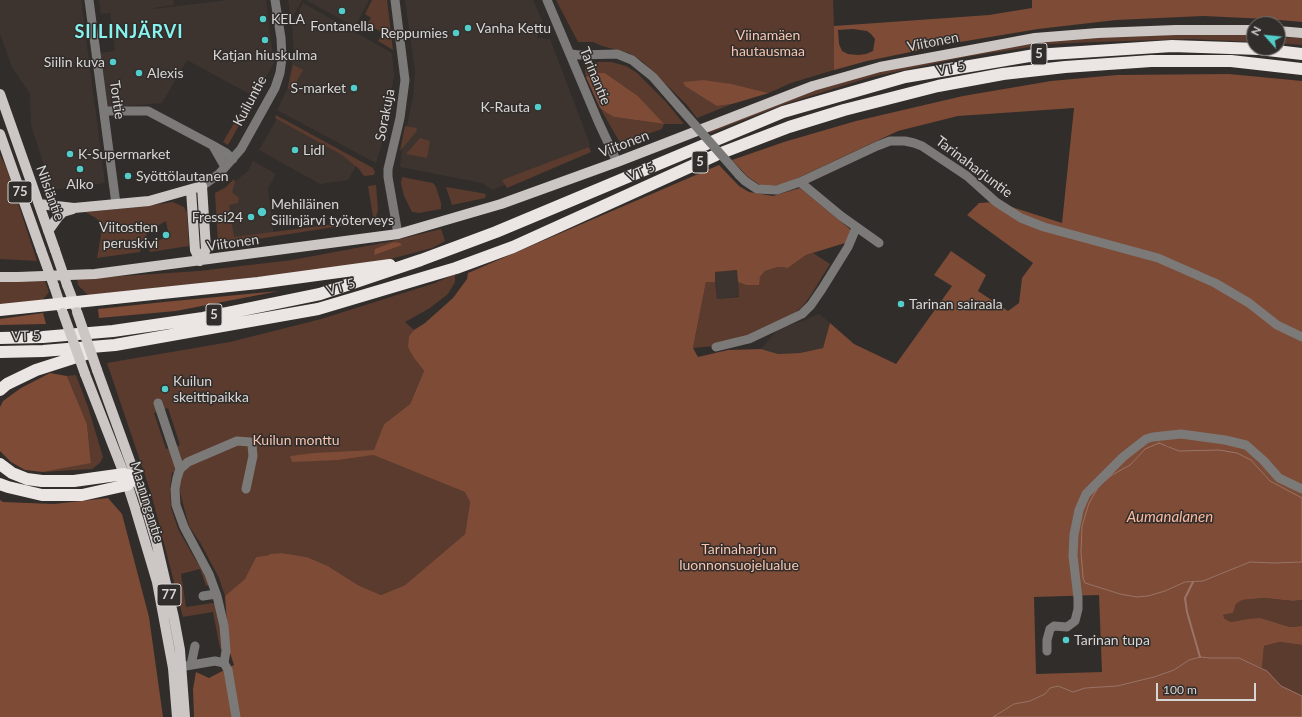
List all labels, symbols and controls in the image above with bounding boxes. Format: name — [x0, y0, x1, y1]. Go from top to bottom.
marker: Fontanella — [337, 6, 347, 16]
place label: KELA — [271, 11, 305, 27]
marker: KELA — [258, 14, 268, 24]
north arrow — [1246, 16, 1286, 56]
place label: Fontanella — [310, 18, 374, 34]
place label: Vanha Kettu — [476, 20, 551, 36]
district label: SIILINJÄRVI — [74, 21, 184, 43]
marker: Vanha Kettu — [463, 23, 473, 33]
text: N — [1248, 24, 1263, 38]
place label: Reppumies — [380, 25, 448, 41]
park label: Viinamäen hautausmaa — [731, 27, 805, 60]
marker: Reppumies — [451, 28, 461, 38]
street label: Viitonen — [906, 29, 960, 55]
marker: Katjan hiuskulma — [260, 35, 270, 45]
road number: 5 — [1031, 43, 1047, 65]
street label: Tarinantie — [576, 45, 614, 107]
place label: Katjan hiuskulma — [213, 47, 317, 63]
place label: Siilin kuva — [44, 54, 105, 70]
marker: Siilin kuva — [108, 57, 118, 67]
street label: VT 5 — [935, 57, 967, 79]
place label: Alexis — [147, 65, 183, 81]
marker: Alexis — [134, 68, 144, 78]
street label: Kuiluntie — [230, 73, 270, 129]
street label: Toritie — [106, 80, 128, 120]
place label: S-market — [291, 80, 346, 96]
marker: S-market — [349, 83, 359, 93]
street label: Sorakuja — [372, 88, 398, 142]
place label: K-Rauta — [481, 99, 530, 115]
marker: K-Rauta — [533, 102, 543, 112]
street label: Viitonen — [597, 127, 651, 161]
street label: Tarinaharjuntie — [932, 133, 1016, 201]
place label: Lidl — [303, 142, 325, 158]
marker: Lidl — [290, 145, 300, 155]
place label: K-Supermarket — [78, 146, 170, 162]
marker: K-Supermarket — [65, 149, 75, 159]
road number: 5 — [692, 151, 708, 173]
street label: VT 5 — [624, 158, 658, 186]
street label: Nilsiäntie — [32, 163, 68, 223]
marker: Alko — [75, 164, 85, 174]
place label: Syöttölautanen — [136, 168, 229, 184]
marker: Syöttölautanen — [123, 171, 133, 181]
place label: Alko — [66, 176, 94, 192]
road number: 75 — [8, 181, 32, 203]
place label: Mehiläinen Siilinjärvi työterveys — [271, 196, 394, 228]
marker: Mehiläinen Siilinjärvi työterveys — [256, 206, 268, 218]
place label: Fressi24 — [192, 209, 243, 225]
marker: Fressi24 — [246, 212, 256, 222]
place label: Viitostien peruskivi — [99, 219, 158, 252]
marker: Viitostien peruskivi — [161, 230, 171, 240]
street label: Viitonen — [206, 231, 260, 255]
street label: VT 5 — [325, 275, 357, 299]
place label: Tarinan sairaala — [909, 296, 1003, 312]
marker: Tarinan sairaala — [896, 299, 906, 309]
road number: 5 — [206, 304, 222, 326]
street label: VT 5 — [11, 327, 41, 345]
place label: Kuilun skeittipaikka — [173, 373, 249, 406]
marker: Kuilun skeittipaikka — [160, 384, 170, 394]
park label: Kuilun monttu — [252, 432, 340, 448]
street label: Maaningantie — [127, 460, 167, 544]
water label: Aumanalanen — [1127, 508, 1213, 526]
park label: Tarinaharjun luonnonsuojelualue — [679, 541, 799, 574]
road number: 77 — [157, 584, 181, 606]
place label: Tarinan tupa — [1074, 632, 1150, 648]
marker: Tarinan tupa — [1061, 635, 1071, 645]
scale bar — [1158, 675, 1258, 701]
text: 100 m — [1163, 682, 1197, 697]

